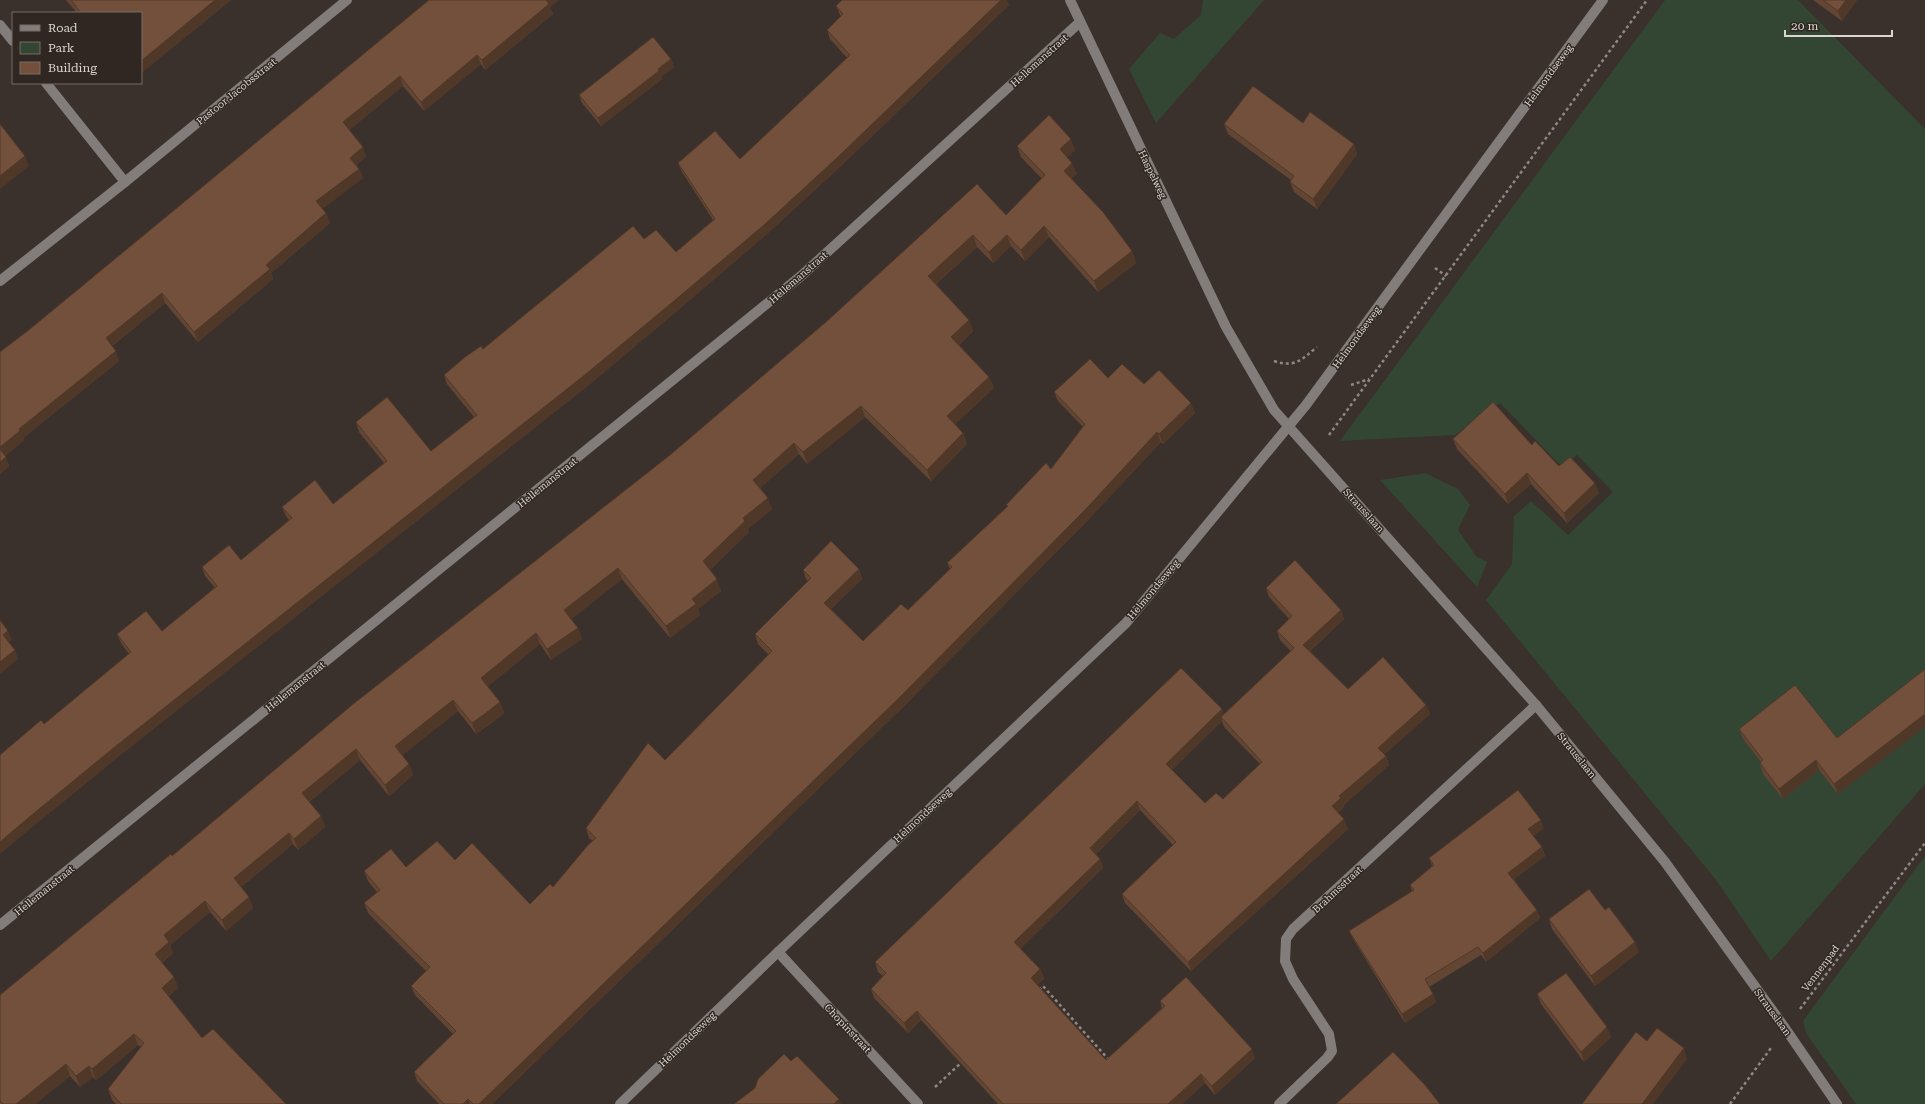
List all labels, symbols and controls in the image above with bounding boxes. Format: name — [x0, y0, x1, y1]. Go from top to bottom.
legend — [12, 12, 142, 84]
scale bar — [1785, 12, 1892, 38]
text: 20 m — [1791, 19, 1818, 33]
text: Road — [48, 21, 78, 35]
street label: Hellemanstraat — [1008, 32, 1070, 89]
text: Park — [48, 41, 75, 55]
street label: Helmondseweg — [1522, 42, 1575, 109]
street label: Pastoor Jacobsstraat — [194, 56, 279, 127]
text: Building — [48, 61, 97, 75]
street label: Haspelweg — [1136, 148, 1169, 201]
street label: Hellemanstraat — [767, 249, 830, 306]
street label: Helmondseweg — [1330, 304, 1383, 371]
street label: Hellemanstraat — [515, 455, 579, 510]
street label: Strausslaan — [1341, 486, 1387, 535]
street label: Helmondseweg — [1125, 557, 1182, 621]
street label: Hellemanstraat — [263, 659, 327, 714]
street label: Strausslaan — [1555, 730, 1599, 781]
street label: Helmondseweg — [891, 786, 953, 845]
street label: Hellemanstraat — [12, 863, 76, 918]
street label: Brahmsstraat — [1310, 864, 1364, 915]
street label: Vennenpad — [1799, 943, 1842, 994]
street label: Strausslaan — [1752, 987, 1794, 1038]
street label: Chopinstraat — [822, 1002, 873, 1055]
street label: Helmondseweg — [657, 1009, 718, 1069]

